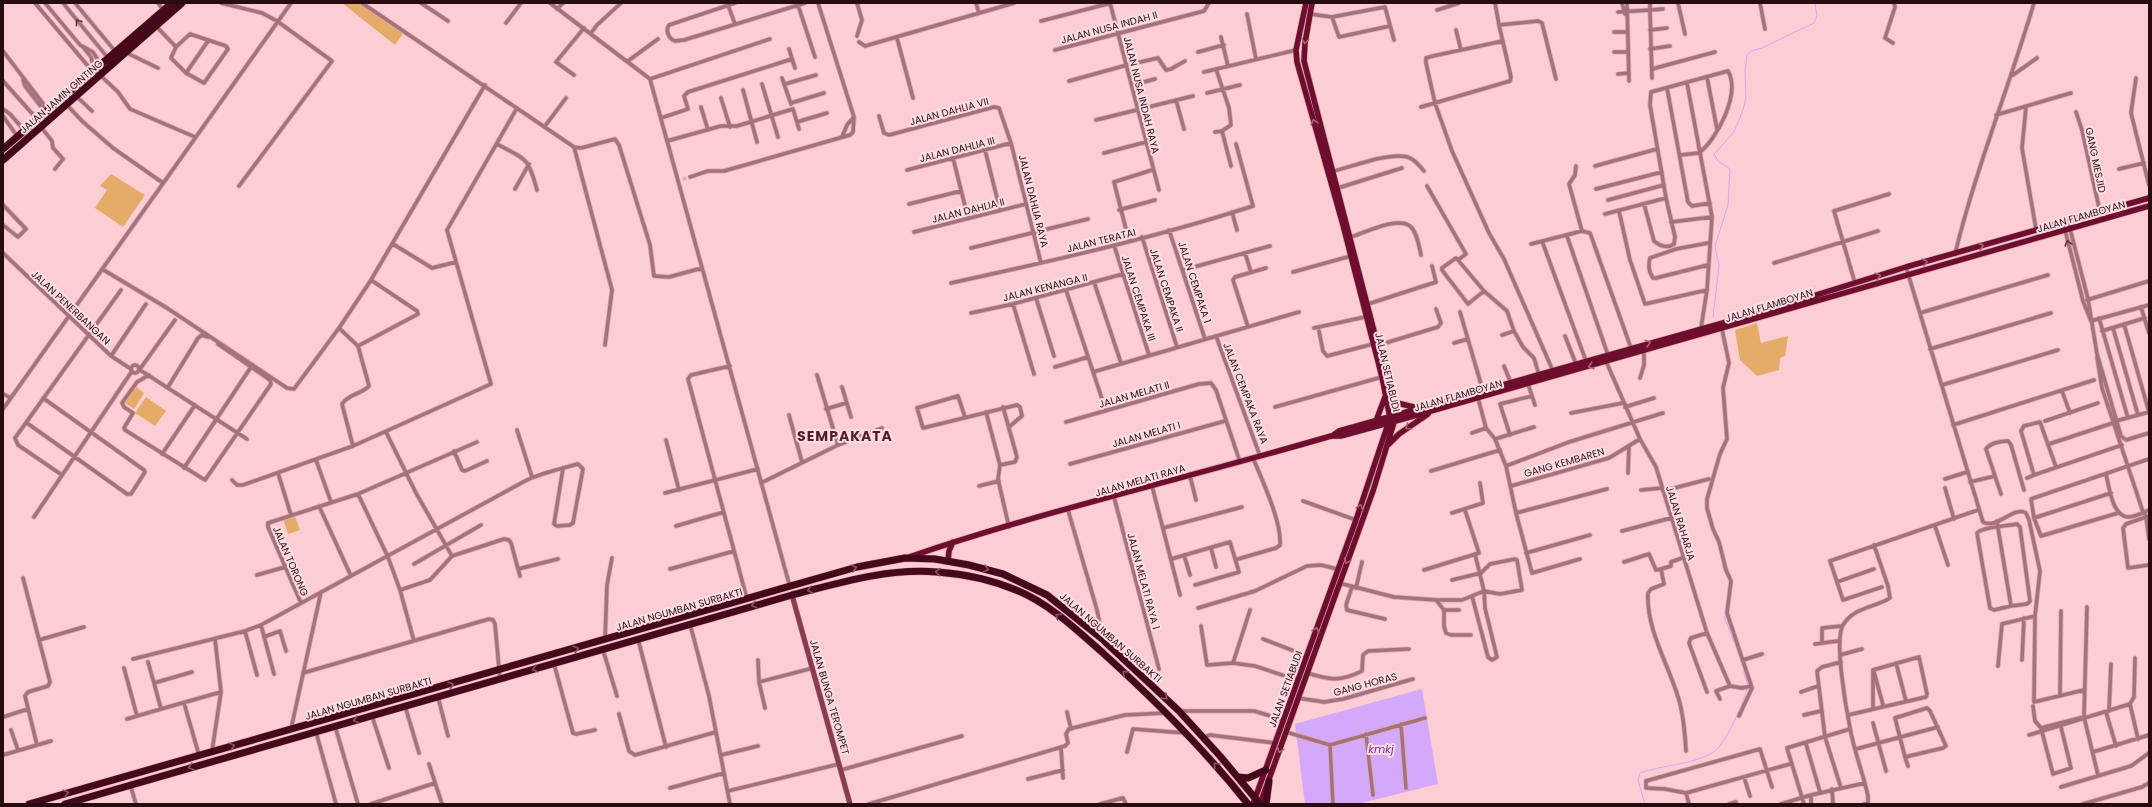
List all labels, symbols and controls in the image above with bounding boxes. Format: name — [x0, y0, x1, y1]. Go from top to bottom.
street label: JALAN NUSA INDAH II — [1059, 7, 1159, 48]
one-way arrow — [76, 19, 83, 26]
street label: JALAN NUSA INDAH RAYA — [1120, 35, 1163, 155]
one-way arrow — [1301, 38, 1310, 44]
street label: JALAN JAMIN GINTING — [17, 56, 106, 137]
street label: JALAN DAHLIA VII — [908, 94, 990, 129]
one-way arrow — [1310, 119, 1319, 126]
street label: GANG MESJID — [2081, 126, 2110, 194]
street label: JALAN DAHLIA III — [918, 133, 996, 166]
street label: JALAN DAHLIA RAYA — [1015, 153, 1052, 249]
street label: JALAN DAHLIA II — [930, 194, 1006, 227]
street label: JALAN FLAMBOYAN — [2035, 197, 2127, 236]
street label: JALAN TERATAI — [1065, 225, 1137, 256]
street label: JALAN CEMPAKA 1 — [1174, 239, 1215, 325]
one-way arrow — [2064, 240, 2073, 247]
one-way arrow — [1978, 242, 1985, 251]
street label: JALAN CEMPAKA II — [1146, 246, 1187, 334]
street label: JALAN CEMPAKA III — [1118, 253, 1159, 343]
one-way arrow — [1921, 258, 1928, 267]
street label: JALAN PENERBANGAN — [28, 267, 114, 348]
street label: JALAN KENANGA II — [1001, 270, 1089, 305]
one-way arrow — [1874, 272, 1881, 281]
street label: JALAN FLAMBOYAN — [1723, 285, 1815, 326]
street label: JALAN SETIABUDI — [1371, 331, 1404, 413]
street label: JALAN CEMPAKA RAYA — [1219, 340, 1272, 446]
one-way arrow — [1645, 340, 1651, 348]
one-way arrow — [1588, 361, 1595, 370]
street label: JALAN FLAMBOYAN — [1412, 376, 1504, 415]
street label: JALAN MELATI II — [1097, 377, 1171, 412]
street label: JALAN MELATI I — [1110, 418, 1182, 451]
one-way arrow — [1406, 422, 1413, 429]
district label: SEMPAKATA — [797, 426, 893, 446]
street label: GANG KEMBAREN — [1522, 444, 1606, 481]
street label: JALAN MELATI RAYA — [1093, 460, 1187, 501]
street label: JALAN RAHARJA — [1662, 484, 1699, 563]
one-way arrow — [1355, 504, 1364, 511]
street label: JALAN TORONG — [269, 524, 312, 599]
street label: JALAN MELATI RAYA 1 — [1123, 531, 1164, 631]
one-way arrow — [1344, 558, 1352, 565]
one-way arrow — [982, 564, 989, 573]
one-way arrow — [851, 565, 857, 573]
one-way arrow — [935, 568, 941, 577]
street label: JALAN NGUMBAN SURBAKTI — [614, 584, 744, 635]
one-way arrow — [807, 585, 814, 594]
street label: JALAN NGUMBAN SURBAKTI — [1056, 589, 1165, 686]
one-way arrow — [751, 600, 758, 609]
one-way arrow — [1056, 614, 1063, 621]
one-way arrow — [1311, 626, 1320, 633]
street label: JALAN BUNGA TEROMPET — [806, 638, 853, 757]
one-way arrow — [572, 645, 579, 654]
street label: JALAN SETIABUDI — [1265, 649, 1306, 730]
one-way arrow — [532, 664, 538, 672]
street label: GANG HORAS — [1332, 669, 1399, 700]
one-way arrow — [1122, 670, 1130, 678]
street label: JALAN NGUMBAN SURBAKTI — [303, 673, 433, 724]
one-way arrow — [448, 681, 454, 689]
one-way arrow — [1160, 693, 1168, 700]
one-way arrow — [353, 715, 359, 723]
water label: kmkj — [1368, 741, 1394, 757]
one-way arrow — [228, 742, 235, 751]
one-way arrow — [1276, 746, 1285, 753]
one-way arrow — [188, 762, 195, 771]
one-way arrow — [1214, 763, 1221, 770]
one-way arrow — [62, 789, 69, 798]

